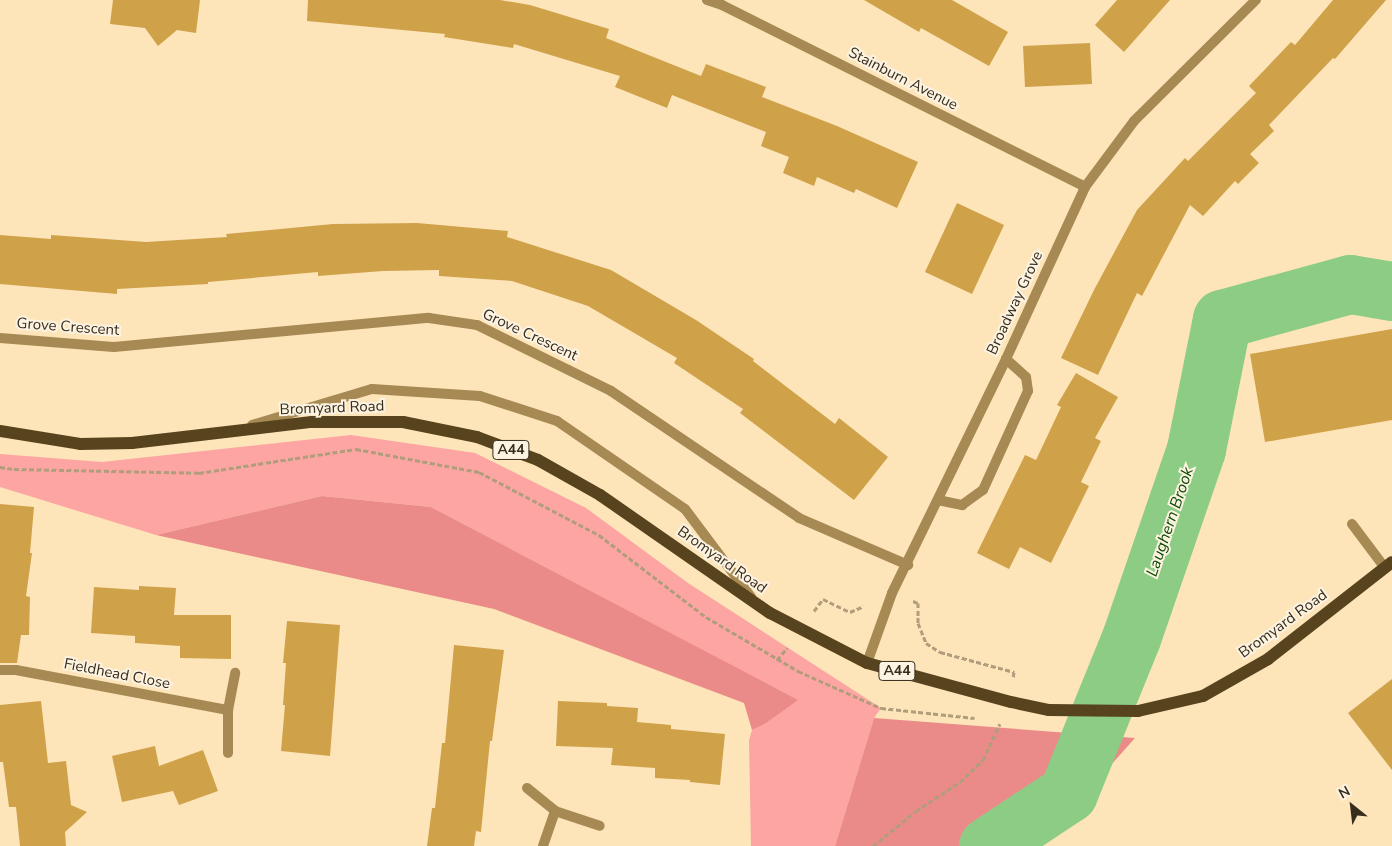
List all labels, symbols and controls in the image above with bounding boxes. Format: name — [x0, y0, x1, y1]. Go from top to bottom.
street label: Stainburn Avenue — [845, 44, 961, 114]
street label: Broadway Grove — [983, 248, 1047, 358]
street label: Grove Crescent — [480, 305, 580, 365]
street label: Grove Crescent — [16, 314, 120, 340]
street label: Bromyard Road — [279, 397, 385, 419]
road number: A44 — [492, 438, 530, 462]
water label: Laughern Brook — [1142, 465, 1198, 579]
street label: Bromyard Road — [674, 523, 770, 597]
street label: Bromyard Road — [1235, 586, 1331, 662]
street label: Fieldhead Close — [62, 655, 172, 693]
road number: A44 — [878, 659, 916, 682]
north arrow — [1327, 781, 1377, 831]
text: N — [1335, 782, 1354, 803]

